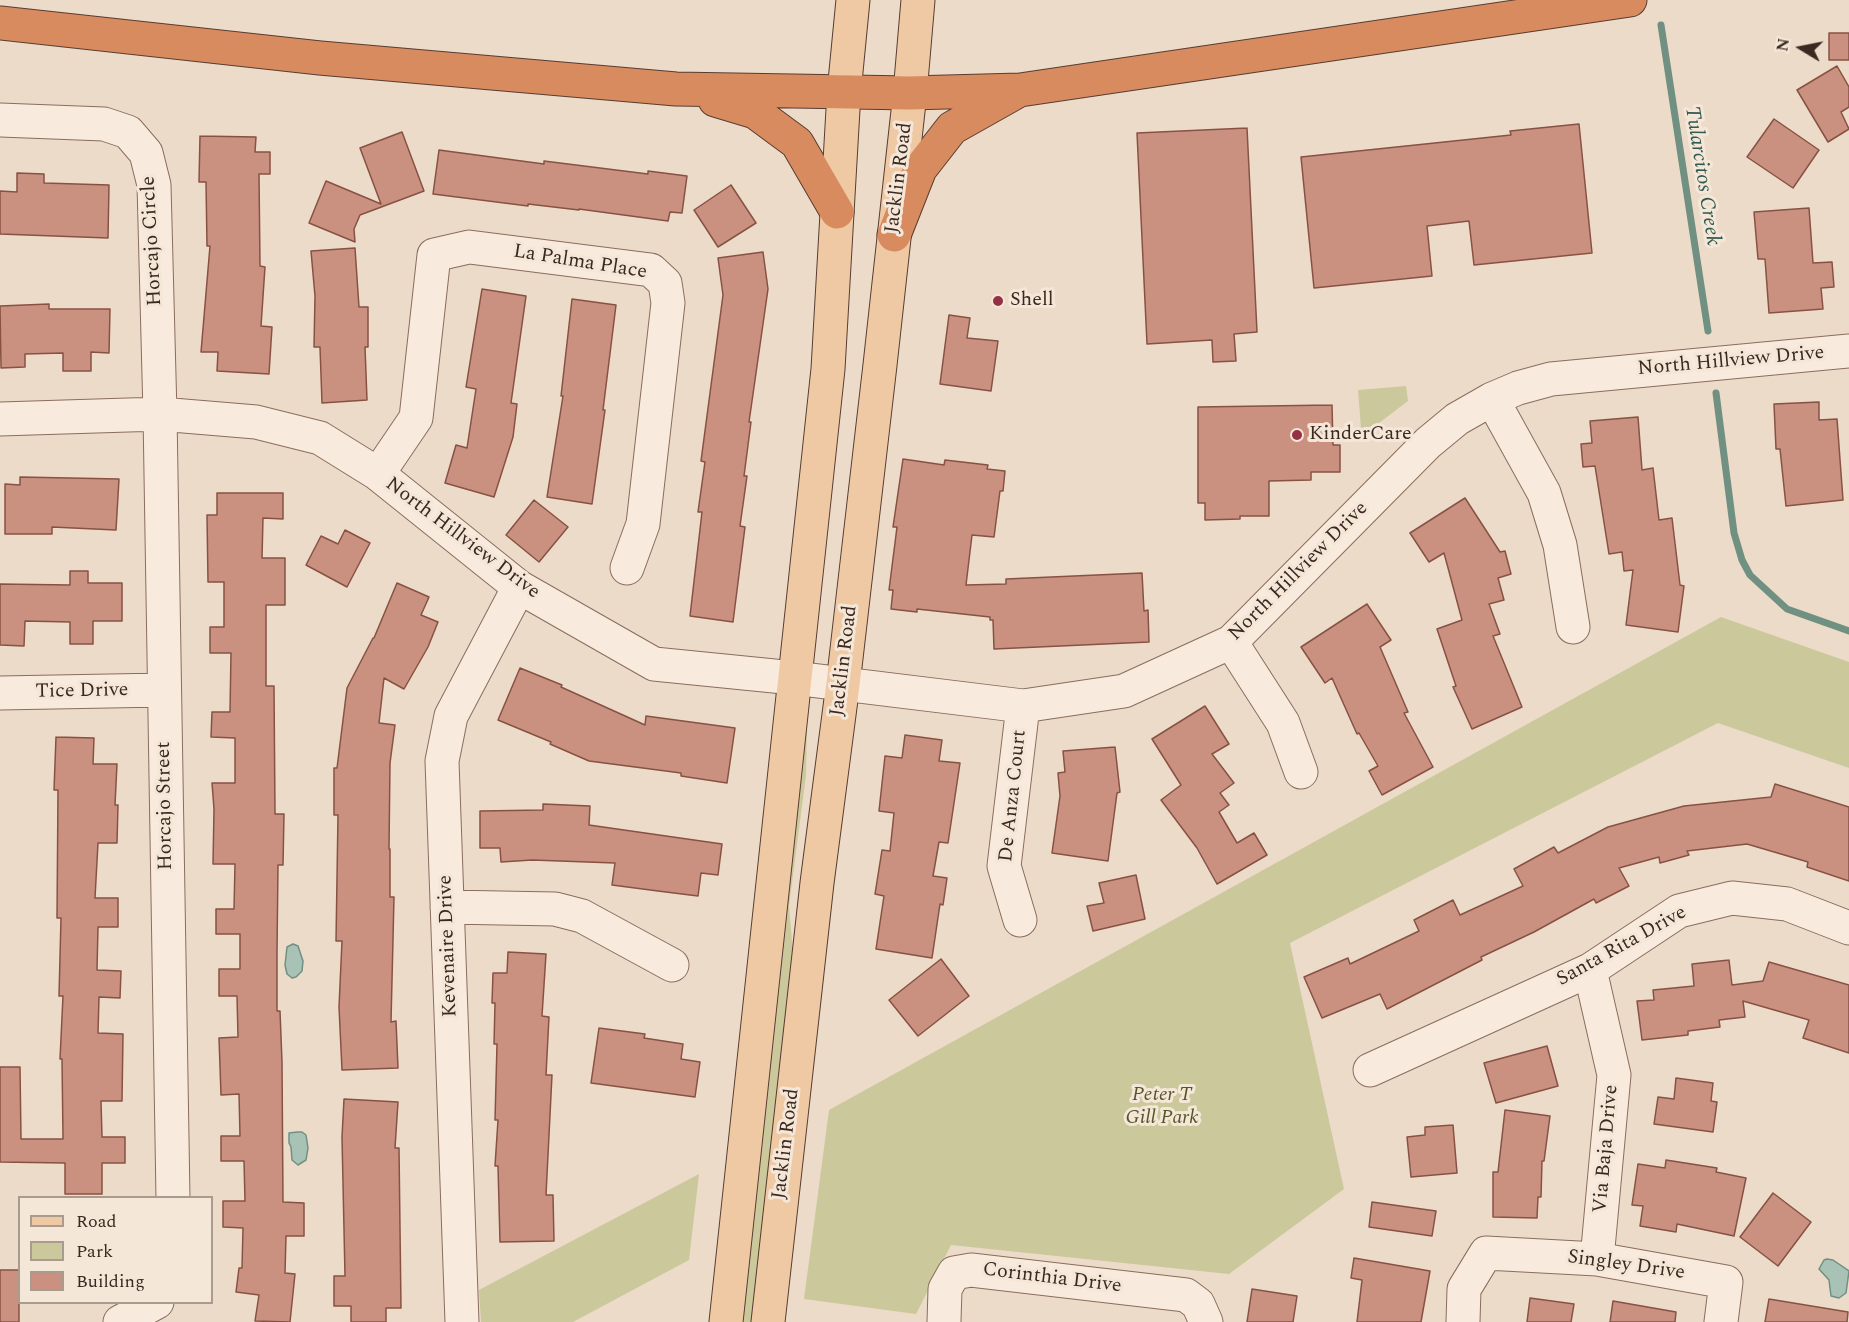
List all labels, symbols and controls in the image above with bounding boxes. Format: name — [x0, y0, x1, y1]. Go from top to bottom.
north arrow — [1771, 18, 1831, 78]
text: N — [1770, 36, 1796, 53]
water label: Tularcitos Creek — [1678, 105, 1724, 247]
street label: Jacklin Road — [881, 121, 919, 235]
street label: Horcajo Circle — [138, 175, 168, 307]
street label: La Palma Place — [512, 241, 648, 285]
place label: Shell — [1010, 289, 1054, 313]
marker: Shell — [991, 294, 1005, 308]
street label: North Hillview Drive — [1637, 342, 1825, 382]
place label: KinderCare — [1309, 423, 1412, 447]
marker: KinderCare — [1290, 428, 1304, 442]
street label: North Hillview Drive — [380, 473, 544, 605]
street label: North Hillview Drive — [1224, 497, 1374, 647]
street label: Jacklin Road — [826, 604, 864, 718]
street label: Tice Drive — [35, 679, 129, 705]
street label: De Anza Court — [995, 729, 1033, 863]
street label: Horcajo Street — [153, 741, 179, 871]
street label: Kevenaire Drive — [435, 875, 463, 1017]
street label: Santa Rita Drive — [1553, 901, 1691, 993]
park label: Peter T Gill Park — [1125, 1084, 1199, 1131]
street label: Via Baja Drive — [1589, 1084, 1625, 1214]
street label: Jacklin Road — [768, 1087, 806, 1201]
legend — [18, 1196, 213, 1304]
text: Road — [76, 1208, 117, 1235]
text: Park — [76, 1238, 113, 1265]
street label: Singley Drive — [1566, 1246, 1686, 1286]
street label: Corinthia Drive — [981, 1259, 1123, 1299]
text: Building — [76, 1268, 145, 1295]

